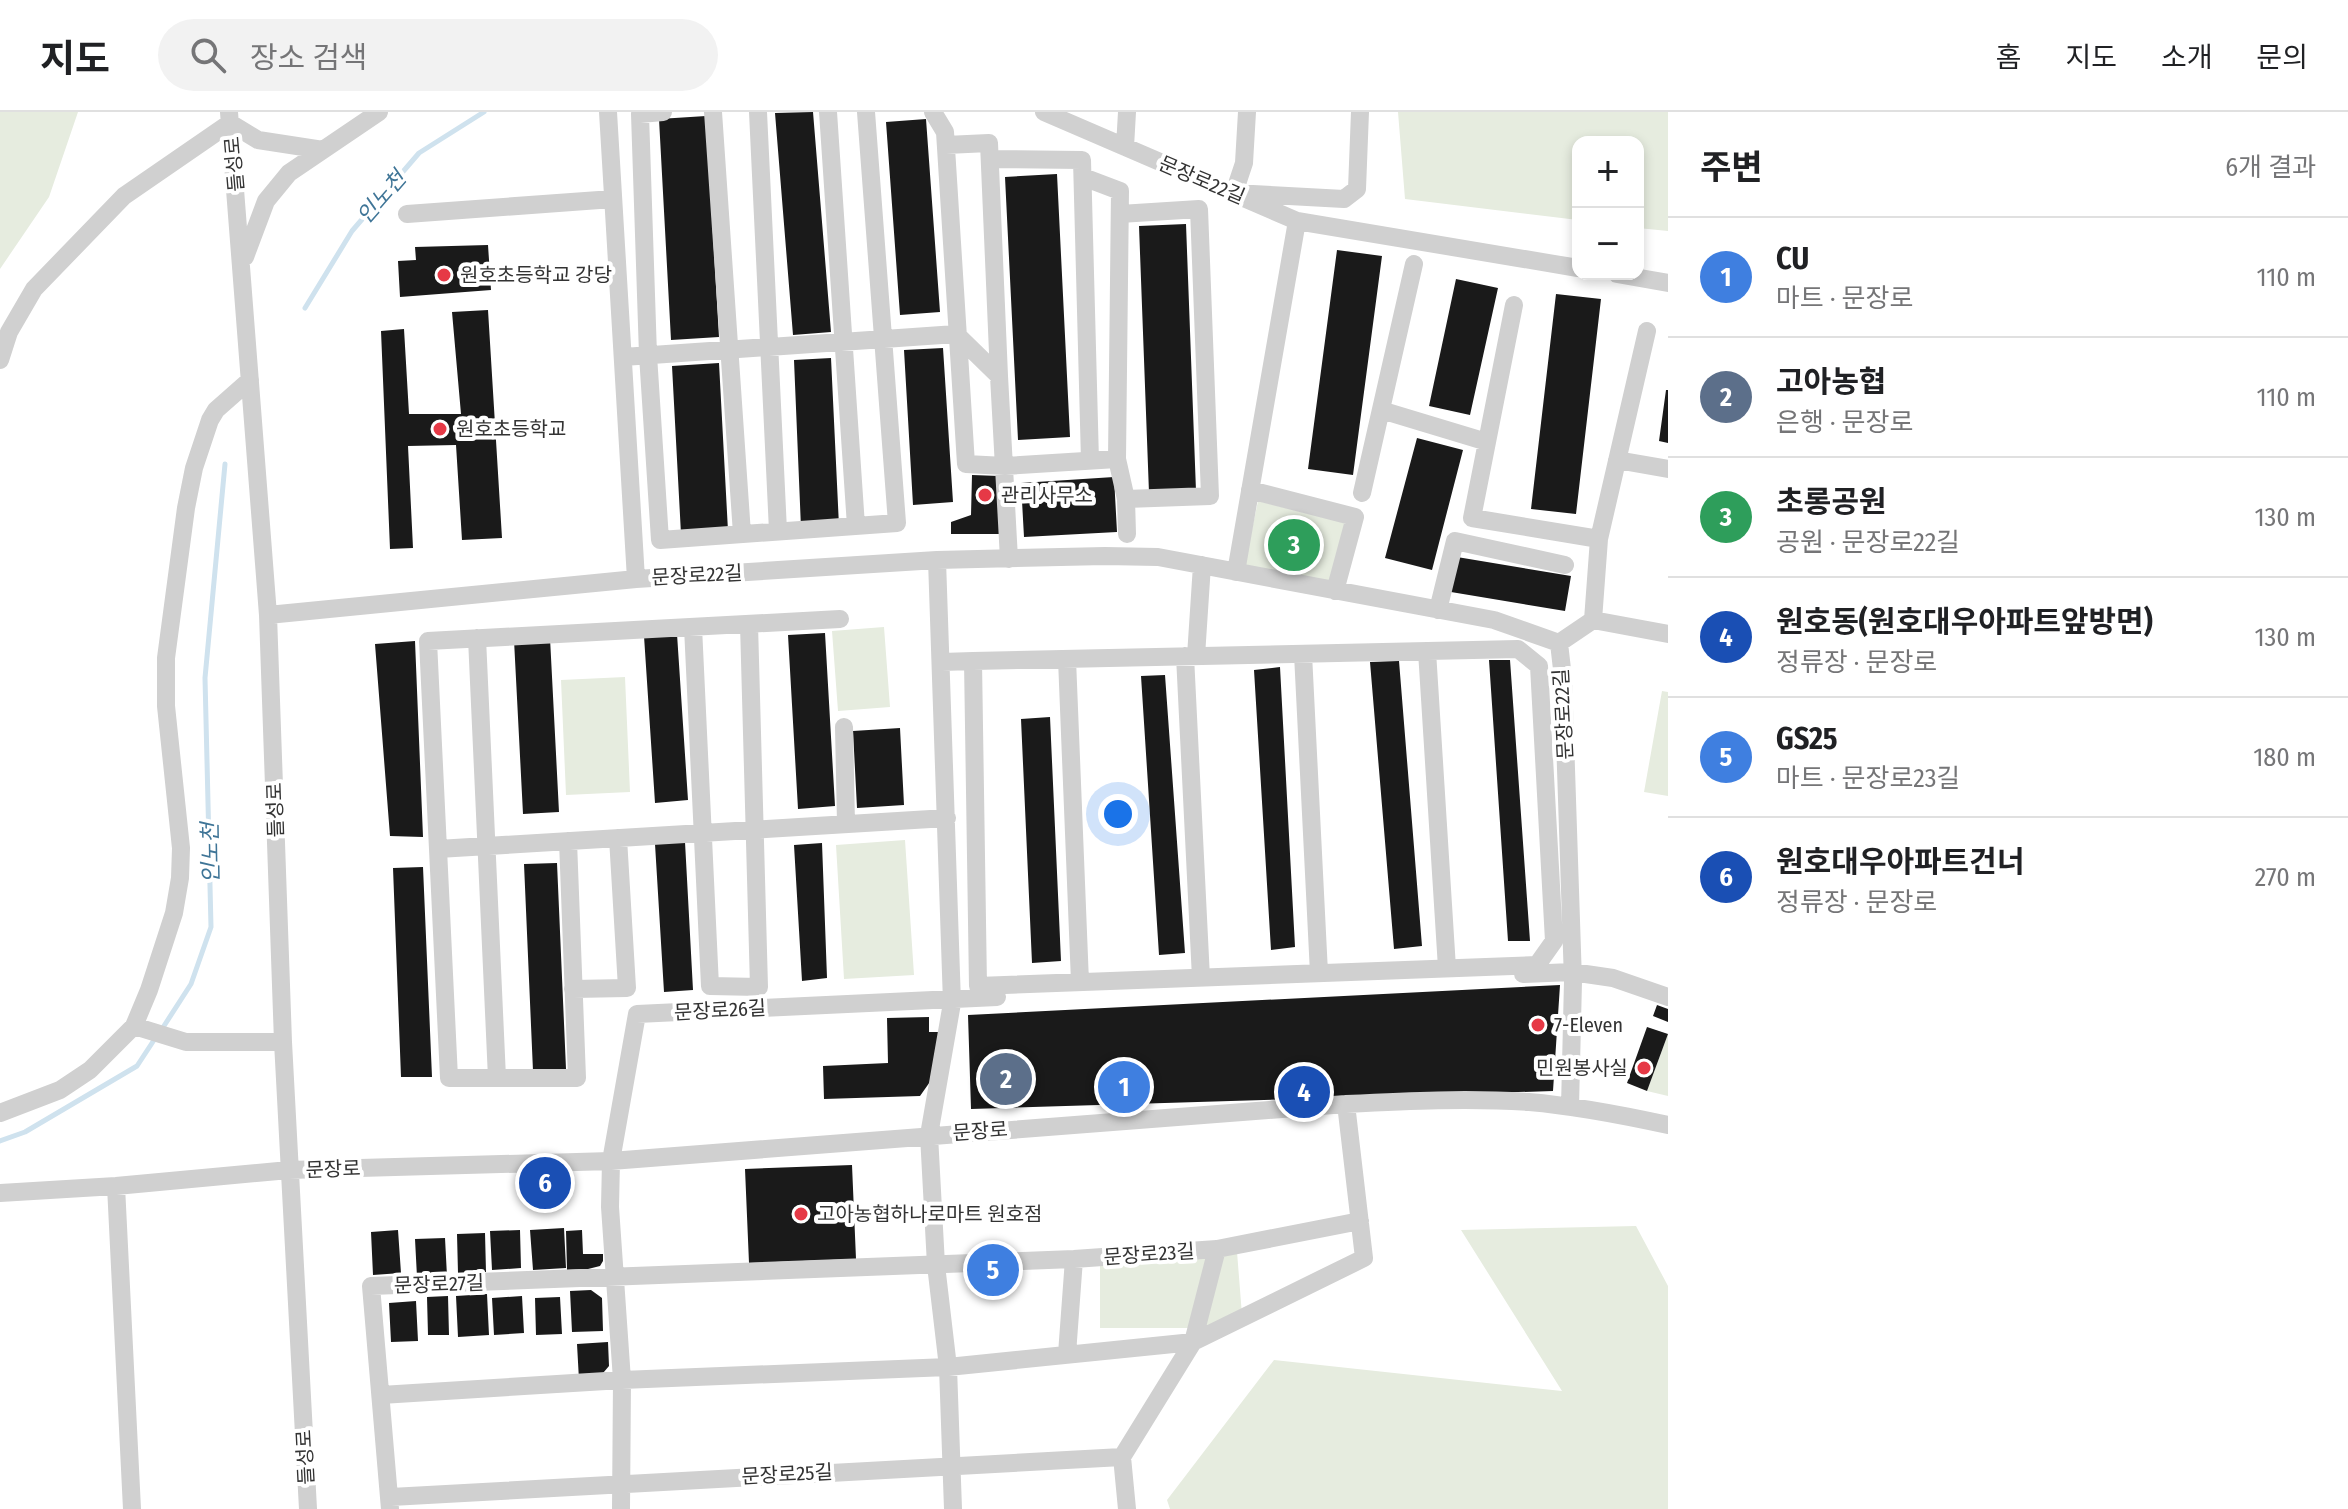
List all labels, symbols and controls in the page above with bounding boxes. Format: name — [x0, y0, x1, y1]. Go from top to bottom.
search box — [158, 19, 718, 91]
icon: search — [186, 33, 230, 77]
text: 지도 — [40, 36, 110, 82]
text: 장소 검색 — [250, 40, 367, 76]
text: 홈 — [1996, 41, 2021, 74]
text: 지도 — [2065, 41, 2117, 74]
text: 소개 — [2161, 41, 2212, 74]
text: 문의 — [2256, 41, 2308, 74]
street label: 들성로 — [220, 135, 248, 193]
map controls — [1572, 136, 1644, 280]
button: + — [1572, 136, 1644, 208]
text: 주변 — [1700, 147, 1763, 188]
street label: 문장로22길 — [1155, 151, 1249, 209]
text: 6개 결과 — [2225, 152, 2316, 183]
water label: 인노천 — [351, 163, 413, 229]
button: − — [1572, 208, 1644, 280]
text: CU — [1776, 241, 1809, 277]
text: 1 — [1721, 262, 1732, 293]
text: 110 m — [2256, 262, 2316, 293]
place label: 원호초등학교 강당 — [460, 263, 612, 287]
marker: 원호초등학교 강당 — [435, 266, 453, 284]
text: 마트 · 문장로 — [1776, 283, 1913, 314]
text: 고아농협 — [1776, 364, 1886, 400]
text: 2 — [1720, 382, 1732, 413]
text: 110 m — [2256, 382, 2316, 413]
text: 은행 · 문장로 — [1776, 407, 1913, 438]
place label: 원호초등학교 — [456, 417, 566, 441]
marker: 원호초등학교 — [431, 420, 449, 438]
place label: 관리사무소 — [1001, 483, 1093, 507]
text: 초롱공원 — [1776, 484, 1886, 520]
marker: 관리사무소 — [976, 486, 994, 504]
text: 3 — [1720, 502, 1732, 533]
text: 130 m — [2254, 502, 2316, 533]
pin: 3 — [1268, 515, 1320, 575]
text: 공원 · 문장로22길 — [1776, 527, 1960, 558]
street label: 문장로22길 — [651, 561, 743, 589]
text: 원호동(원호대우아파트앞방면) — [1776, 604, 2153, 640]
text: 4 — [1719, 622, 1733, 653]
text: 130 m — [2254, 622, 2316, 653]
text: 정류장 · 문장로 — [1776, 647, 1937, 678]
street label: 문장로22길 — [1549, 668, 1577, 760]
text: GS25 — [1776, 721, 1838, 757]
text: 5 — [1720, 742, 1732, 773]
text: 180 m — [2253, 742, 2316, 773]
text: 마트 · 문장로23길 — [1776, 763, 1960, 794]
street label: 들성로 — [262, 782, 288, 838]
your location — [1098, 794, 1138, 834]
water label: 인노천 — [196, 820, 225, 884]
text: 원호대우아파트건너 — [1776, 844, 2024, 880]
text: 6 — [1719, 862, 1733, 893]
text: 270 m — [2255, 862, 2316, 893]
text: 정류장 · 문장로 — [1776, 887, 1937, 918]
street label: 문장로26길 — [673, 996, 767, 1024]
place label: 7-Eleven — [1554, 1013, 1623, 1037]
marker: 7-Eleven — [1529, 1016, 1547, 1034]
pin: 2 — [980, 1049, 1032, 1109]
place label: 민원봉사실 — [1536, 1056, 1628, 1080]
pin: 1 — [1098, 1057, 1150, 1117]
marker: 민원봉사실 — [1635, 1059, 1653, 1077]
pin: 4 — [1278, 1062, 1330, 1122]
street label: 문장로 — [952, 1117, 1008, 1145]
pin: 6 — [519, 1153, 571, 1213]
street label: 문장로 — [305, 1156, 361, 1182]
place label: 고아농협하나로마트 원호점 — [817, 1202, 1043, 1226]
marker: 고아농협하나로마트 원호점 — [792, 1205, 810, 1223]
street label: 문장로23길 — [1103, 1239, 1195, 1269]
pin: 5 — [967, 1240, 1019, 1300]
street label: 문장로27길 — [393, 1270, 485, 1298]
street label: 들성로 — [292, 1429, 318, 1485]
street label: 문장로25길 — [741, 1460, 833, 1488]

